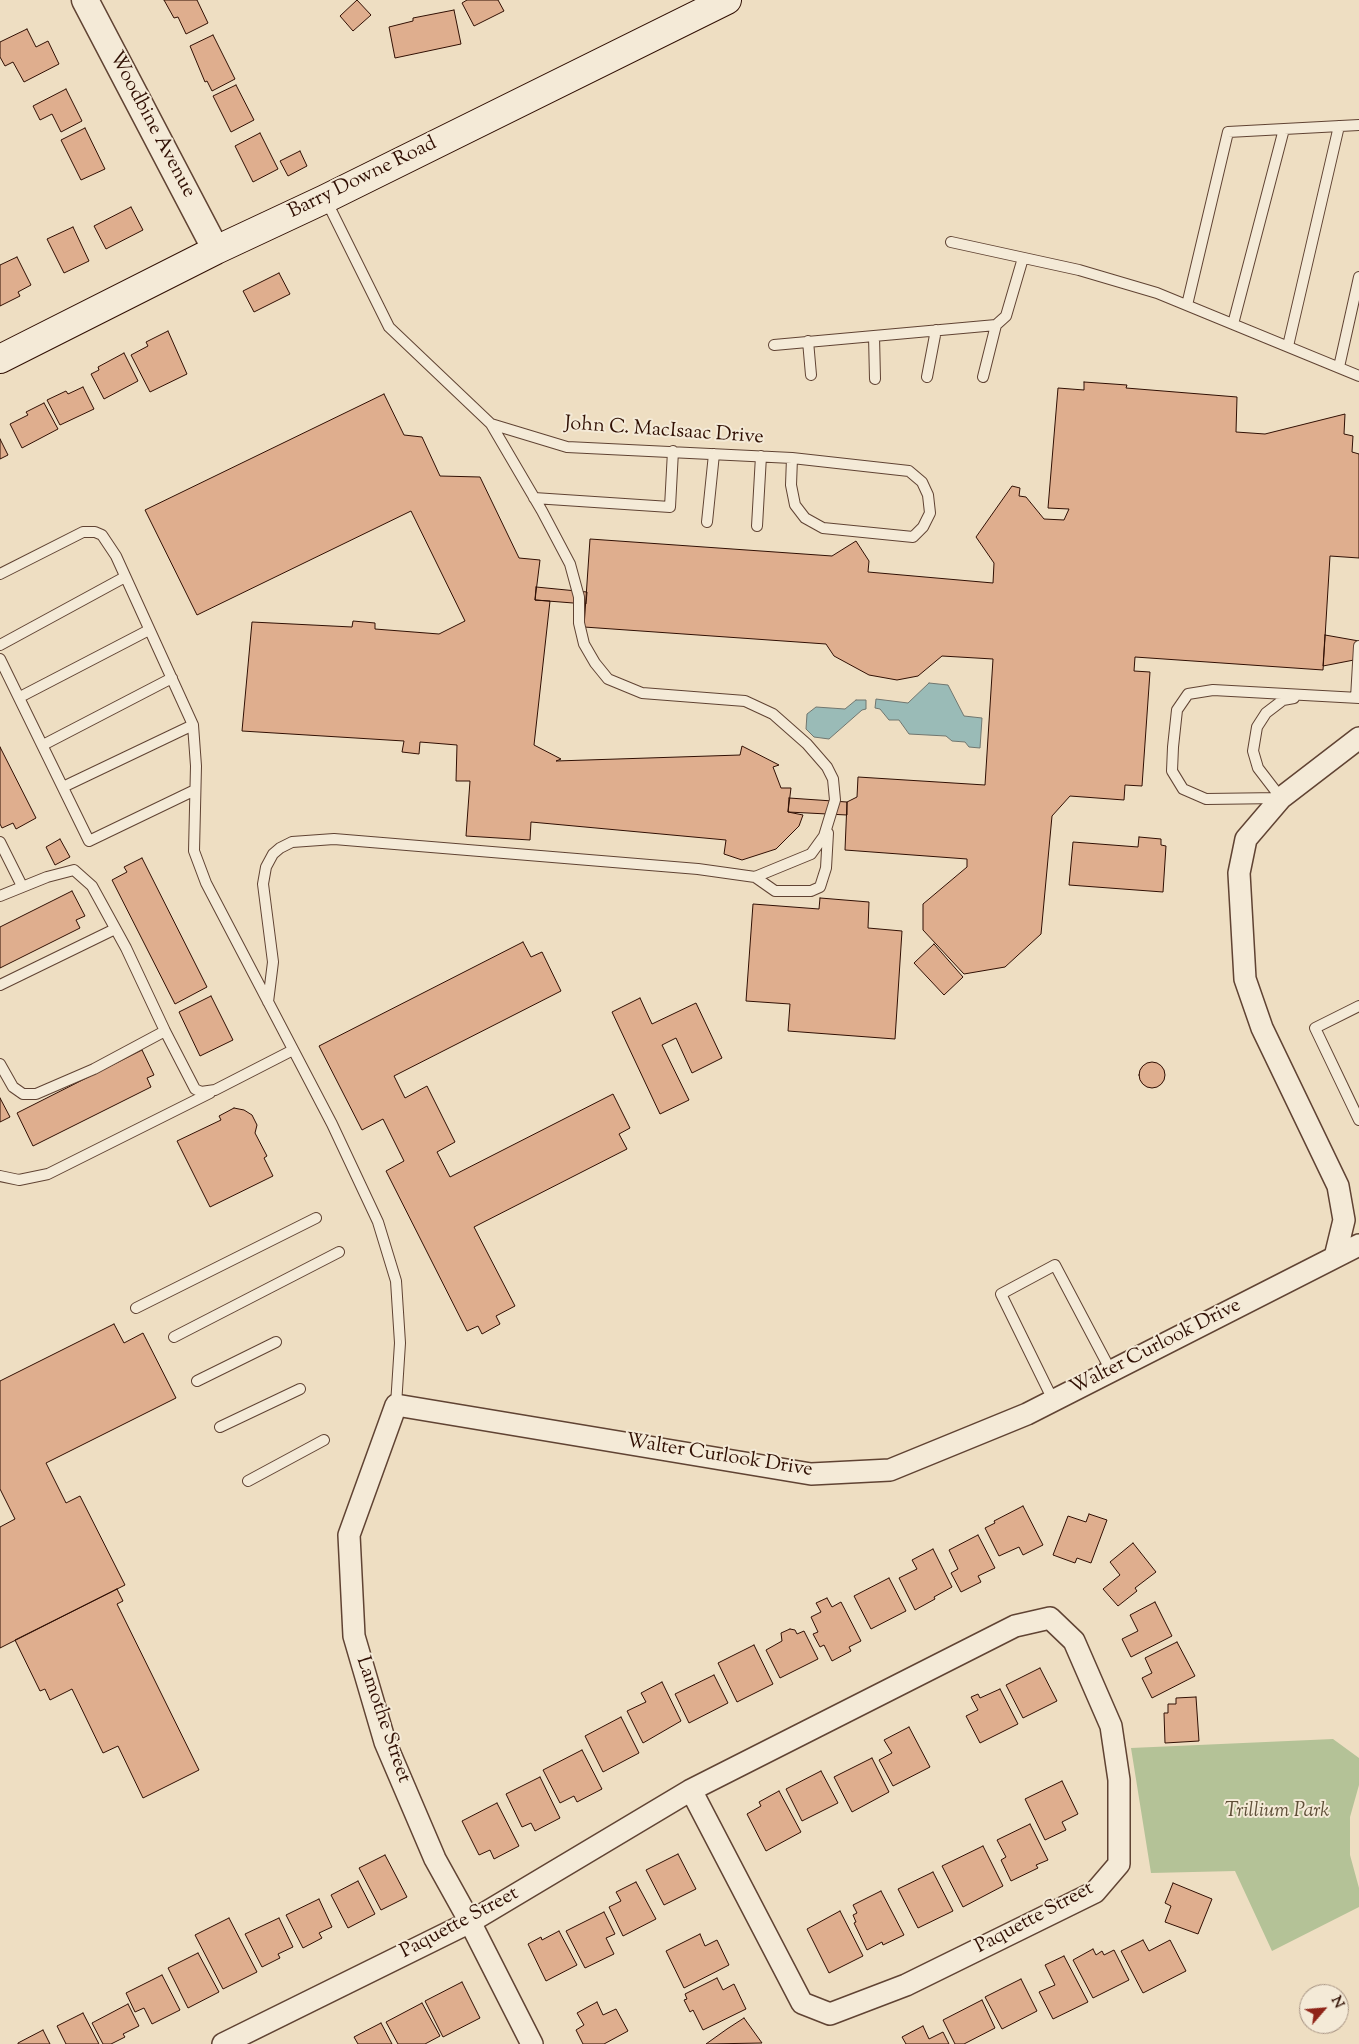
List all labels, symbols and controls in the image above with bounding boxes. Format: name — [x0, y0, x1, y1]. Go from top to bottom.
street label: Woodbine Avenue — [102, 48, 200, 202]
street label: Barry Downe Road — [285, 133, 441, 225]
street label: John C. MacIsaac Drive — [564, 413, 764, 451]
street label: Walter Curlook Drive — [1066, 1294, 1246, 1402]
street label: Walter Curlook Drive — [624, 1430, 814, 1484]
street label: Lamothe Street — [349, 1654, 415, 1786]
park label: Trillium Park — [1225, 1801, 1329, 1825]
street label: Paquette Street — [972, 1878, 1098, 1960]
street label: Paquette Street — [397, 1883, 523, 1965]
north arrow — [1299, 1984, 1349, 2034]
text: N — [1325, 1993, 1348, 2012]

